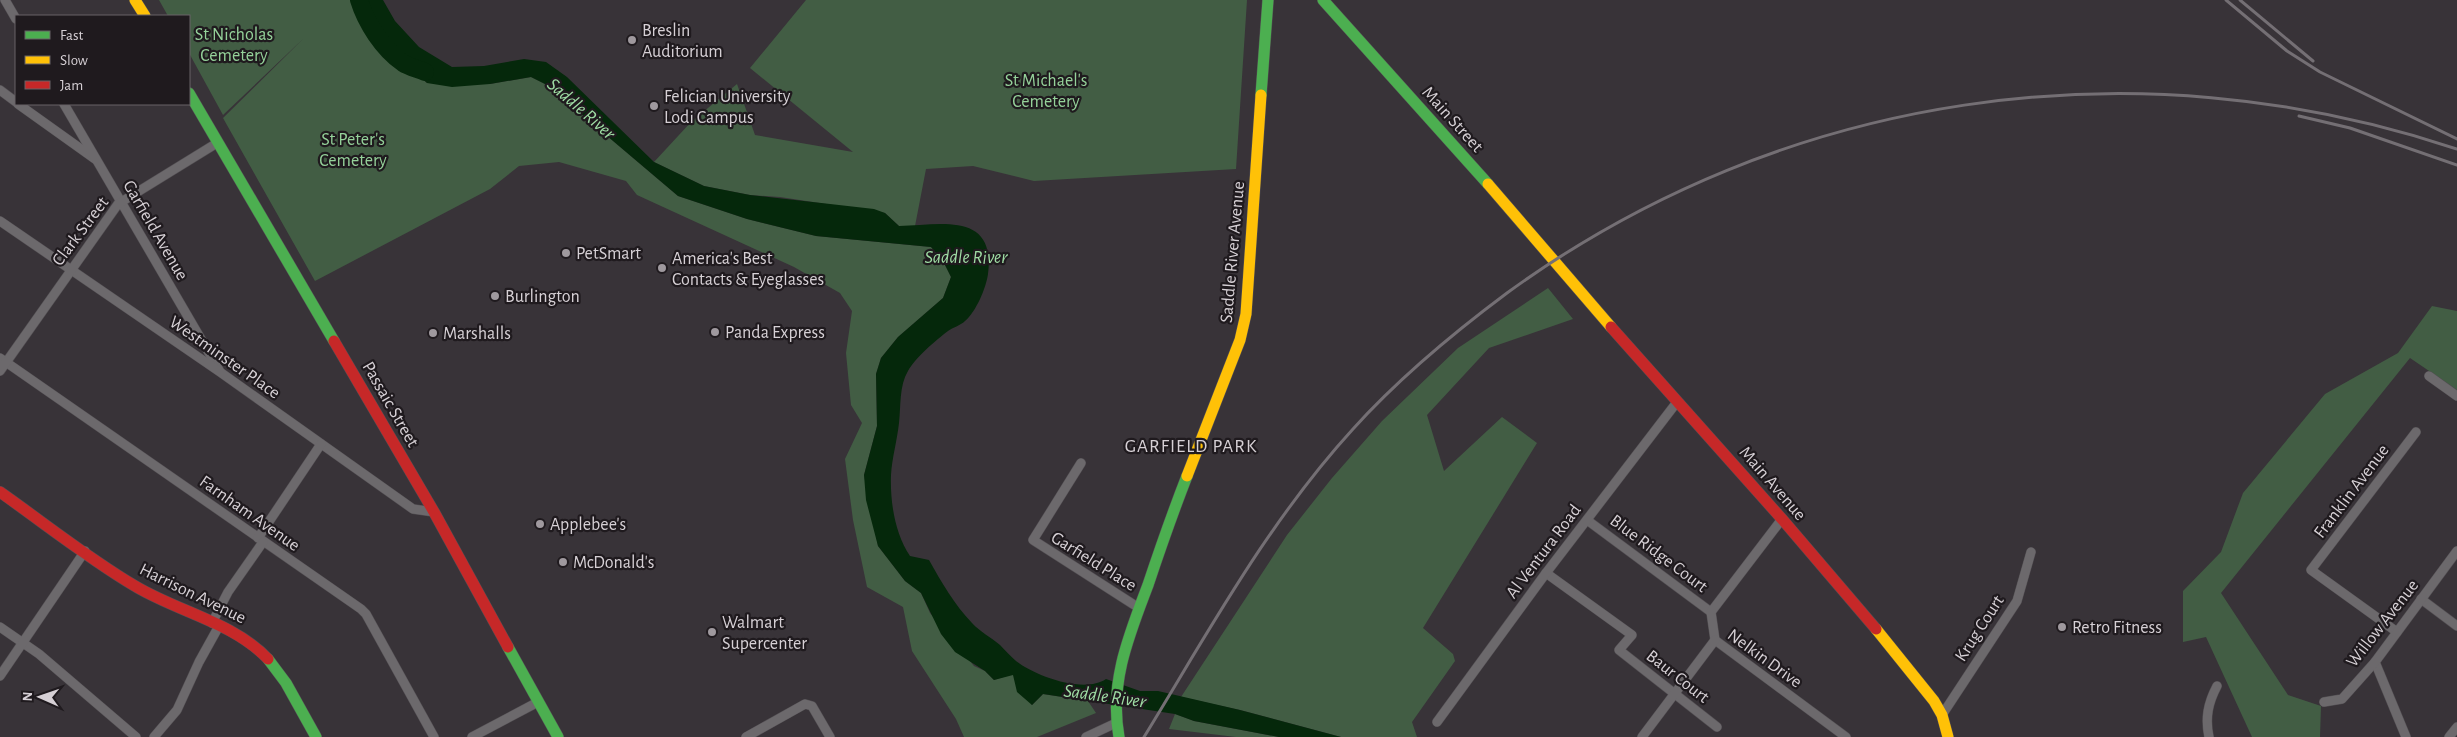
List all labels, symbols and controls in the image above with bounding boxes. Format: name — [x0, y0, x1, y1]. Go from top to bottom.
legend — [15, 15, 190, 105]
place label: Breslin Auditorium — [642, 22, 723, 61]
park label: St Nicholas Cemetery — [195, 26, 273, 65]
text: Fast — [60, 28, 84, 43]
marker: Breslin Auditorium — [626, 34, 638, 46]
text: Slow — [60, 53, 88, 68]
park label: St Michael's Cemetery — [1005, 72, 1087, 111]
water label: Saddle River — [543, 75, 619, 144]
text: Jam — [60, 78, 83, 93]
street label: Main Street — [1418, 83, 1486, 156]
place label: Felician University Lodi Campus — [664, 88, 791, 127]
marker: Felician University Lodi Campus — [648, 100, 660, 112]
park label: St Peter's Cemetery — [319, 131, 387, 170]
street label: Garfield Avenue — [119, 177, 191, 284]
street label: Saddle River Avenue — [1218, 181, 1248, 324]
street label: Clark Street — [49, 194, 113, 269]
place label: PetSmart — [576, 245, 641, 263]
marker: PetSmart — [560, 247, 572, 259]
water label: Saddle River — [925, 248, 1008, 267]
place label: America's Best Contacts & Eyeglasses — [672, 250, 824, 289]
marker: America's Best Contacts & Eyeglasses — [656, 262, 668, 274]
place label: Burlington — [505, 288, 580, 306]
marker: Burlington — [489, 290, 501, 302]
street label: Westminster Place — [166, 313, 283, 403]
place label: Panda Express — [725, 324, 825, 342]
place label: Marshalls — [443, 325, 511, 343]
marker: Panda Express — [709, 326, 721, 338]
marker: Marshalls — [427, 327, 439, 339]
street label: Passaic Street — [358, 359, 422, 451]
district label: GARFIELD PARK — [1125, 437, 1257, 456]
street label: Franklin Avenue — [2311, 441, 2393, 542]
street label: Main Avenue — [1735, 443, 1809, 524]
street label: Farnham Avenue — [196, 473, 303, 555]
street label: Al Ventura Road — [1503, 501, 1585, 602]
street label: Blue Ridge Court — [1606, 512, 1711, 596]
place label: Applebee's — [550, 516, 626, 534]
marker: Applebee's — [534, 518, 546, 530]
street label: Garfield Place — [1048, 529, 1139, 595]
place label: McDonald's — [573, 554, 655, 572]
marker: McDonald's — [557, 556, 569, 568]
street label: Harrison Avenue — [136, 560, 249, 627]
street label: Willow Avenue — [2343, 577, 2422, 671]
street label: Krug Court — [1952, 592, 2008, 665]
place label: Walmart Supercenter — [722, 614, 807, 653]
place label: Retro Fitness — [2072, 619, 2162, 637]
marker: Retro Fitness — [2056, 621, 2068, 633]
marker: Walmart Supercenter — [706, 626, 718, 638]
street label: Nelkin Drive — [1724, 626, 1805, 692]
street label: Baur Court — [1643, 647, 1712, 707]
north arrow — [15, 672, 65, 722]
water label: Saddle River — [1062, 681, 1148, 712]
text: N — [21, 691, 35, 702]

